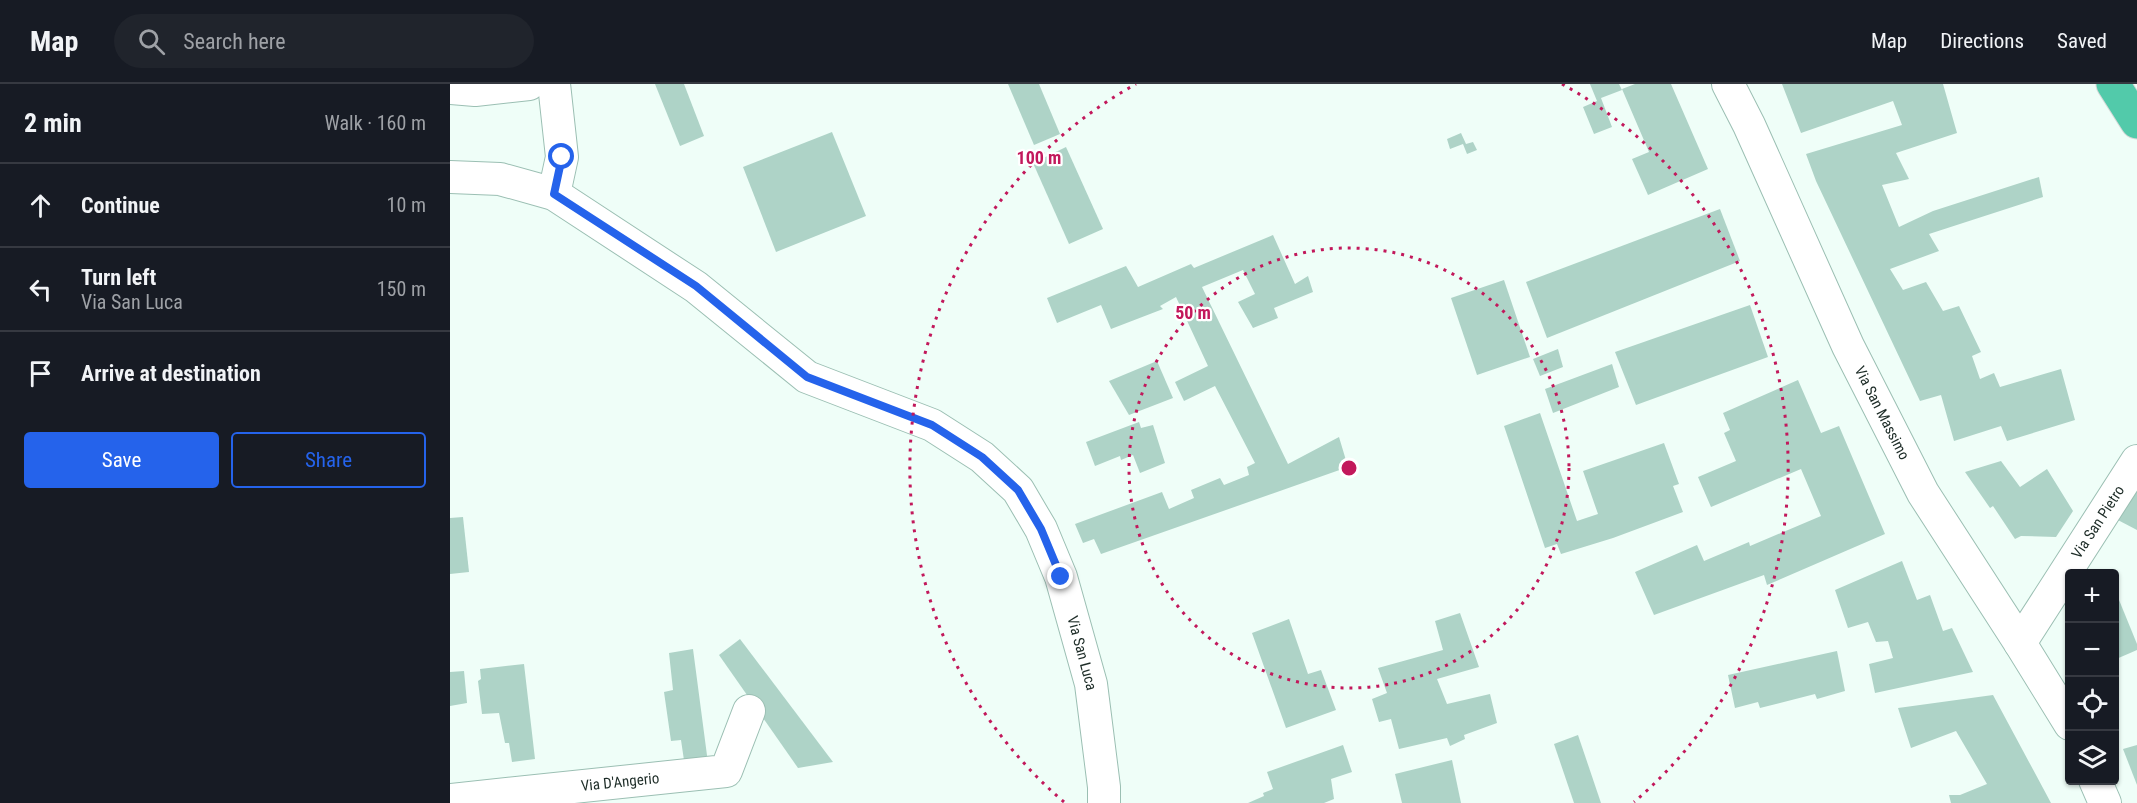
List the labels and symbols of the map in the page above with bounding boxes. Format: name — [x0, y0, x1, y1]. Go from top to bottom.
route start — [548, 143, 574, 169]
text: 100 m — [1017, 147, 1061, 168]
text: 50 m — [1175, 302, 1211, 323]
street label: Via San Massimo — [1851, 363, 1913, 463]
centre of rings — [1339, 458, 1359, 478]
street label: Via San Pietro — [2068, 482, 2128, 562]
route end — [1047, 563, 1073, 589]
street label: Via San Luca — [1063, 614, 1101, 692]
street label: Via D'Angerio — [580, 769, 660, 795]

